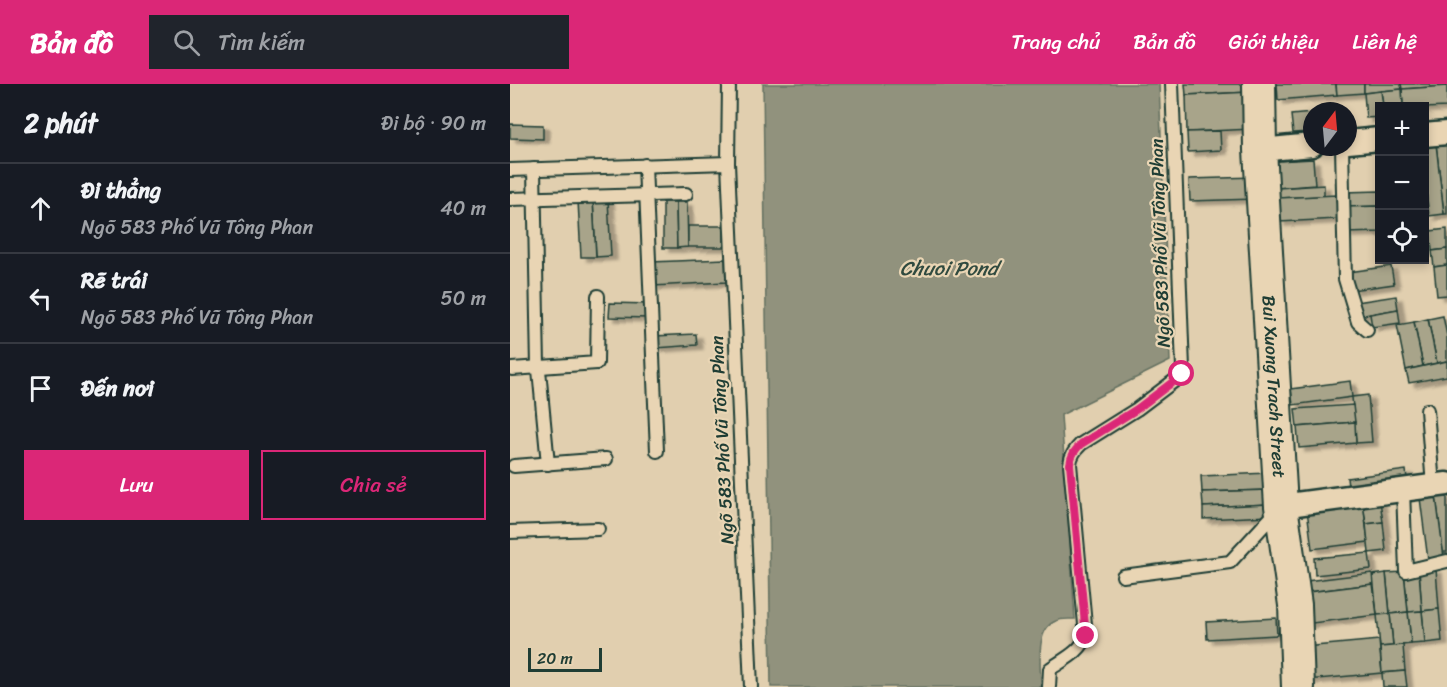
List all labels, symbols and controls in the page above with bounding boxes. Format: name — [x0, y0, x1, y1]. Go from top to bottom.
search box — [149, 15, 569, 69]
text: Bản đồ — [30, 18, 113, 67]
text: Tìm kiếm — [218, 23, 305, 62]
text: Trang chủ — [1011, 23, 1100, 61]
text: Bản đồ — [1133, 23, 1196, 61]
text: Giới thiệu — [1229, 23, 1319, 61]
text: Liên hệ — [1352, 23, 1417, 61]
icon: search — [170, 26, 203, 59]
text: 2 phút — [24, 100, 98, 146]
north arrow — [1303, 102, 1357, 156]
map controls — [1375, 102, 1429, 264]
button: + — [1375, 102, 1429, 156]
text: Đi bộ · 90 m — [381, 106, 486, 141]
street label: Ngõ 583 Phố Vũ Tông Phan — [1140, 138, 1180, 348]
button: − — [1375, 156, 1429, 210]
text: Đi thẳng — [81, 171, 161, 210]
text: 40 m — [440, 191, 486, 226]
icon: ahead — [24, 192, 57, 225]
text: Ngõ 583 Phố Vũ Tông Phan — [81, 210, 313, 245]
button: locate — [1375, 210, 1429, 264]
water label: Chuoi Pond — [900, 251, 1003, 286]
text: Rẽ trái — [81, 261, 147, 300]
text: 50 m — [441, 281, 486, 316]
icon: left — [24, 282, 57, 315]
street label: Bui Xuong Trach Street — [1253, 294, 1295, 479]
text: Ngõ 583 Phố Vũ Tông Phan — [81, 300, 313, 335]
street label: Ngõ 583 Phố Vũ Tông Phan — [701, 335, 743, 545]
route start — [1168, 360, 1194, 386]
text: Đến nơi — [81, 369, 154, 408]
icon: arrive — [24, 372, 57, 405]
button: Lưu — [24, 450, 249, 520]
button: Chia sẻ — [261, 450, 486, 520]
route end — [1072, 622, 1098, 648]
text: 20 m — [537, 644, 573, 673]
scale bar — [528, 645, 602, 672]

